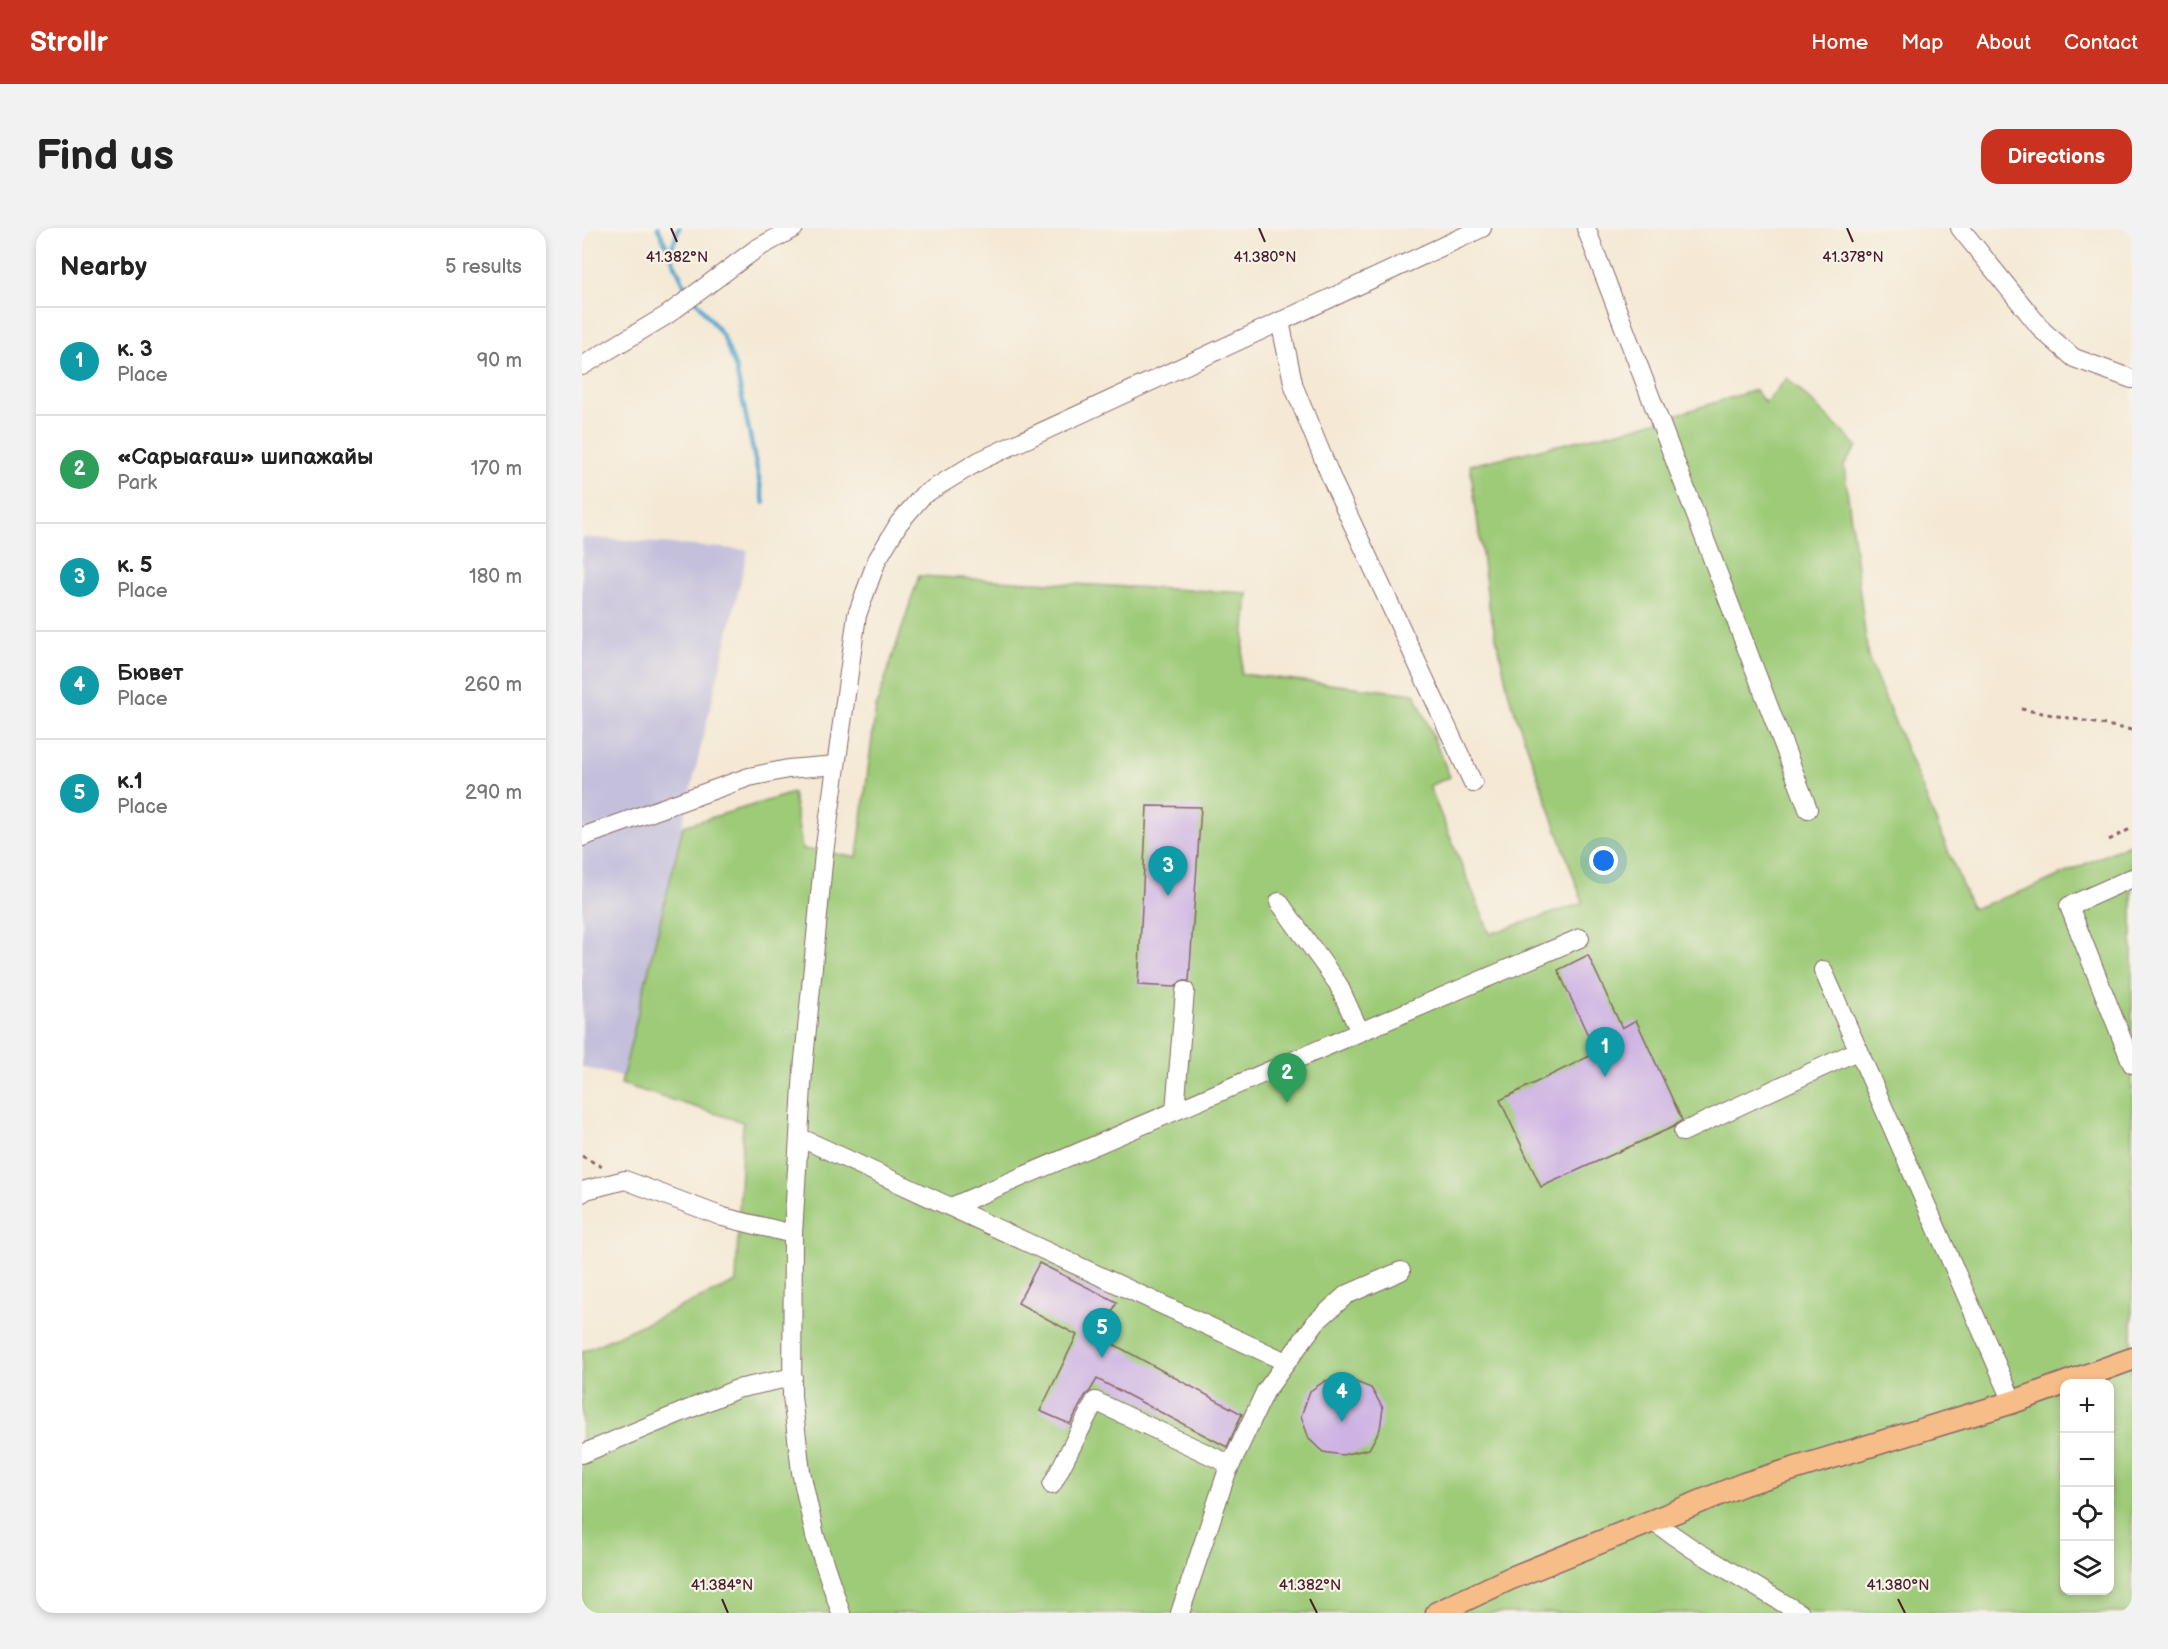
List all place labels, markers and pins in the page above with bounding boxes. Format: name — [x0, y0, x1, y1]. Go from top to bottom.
pin: 3 — [1148, 846, 1188, 896]
pin: 1 — [1586, 1028, 1624, 1077]
pin: 2 — [1268, 1054, 1306, 1103]
pin: 5 — [1082, 1308, 1122, 1358]
pin: 4 — [1322, 1372, 1362, 1422]

